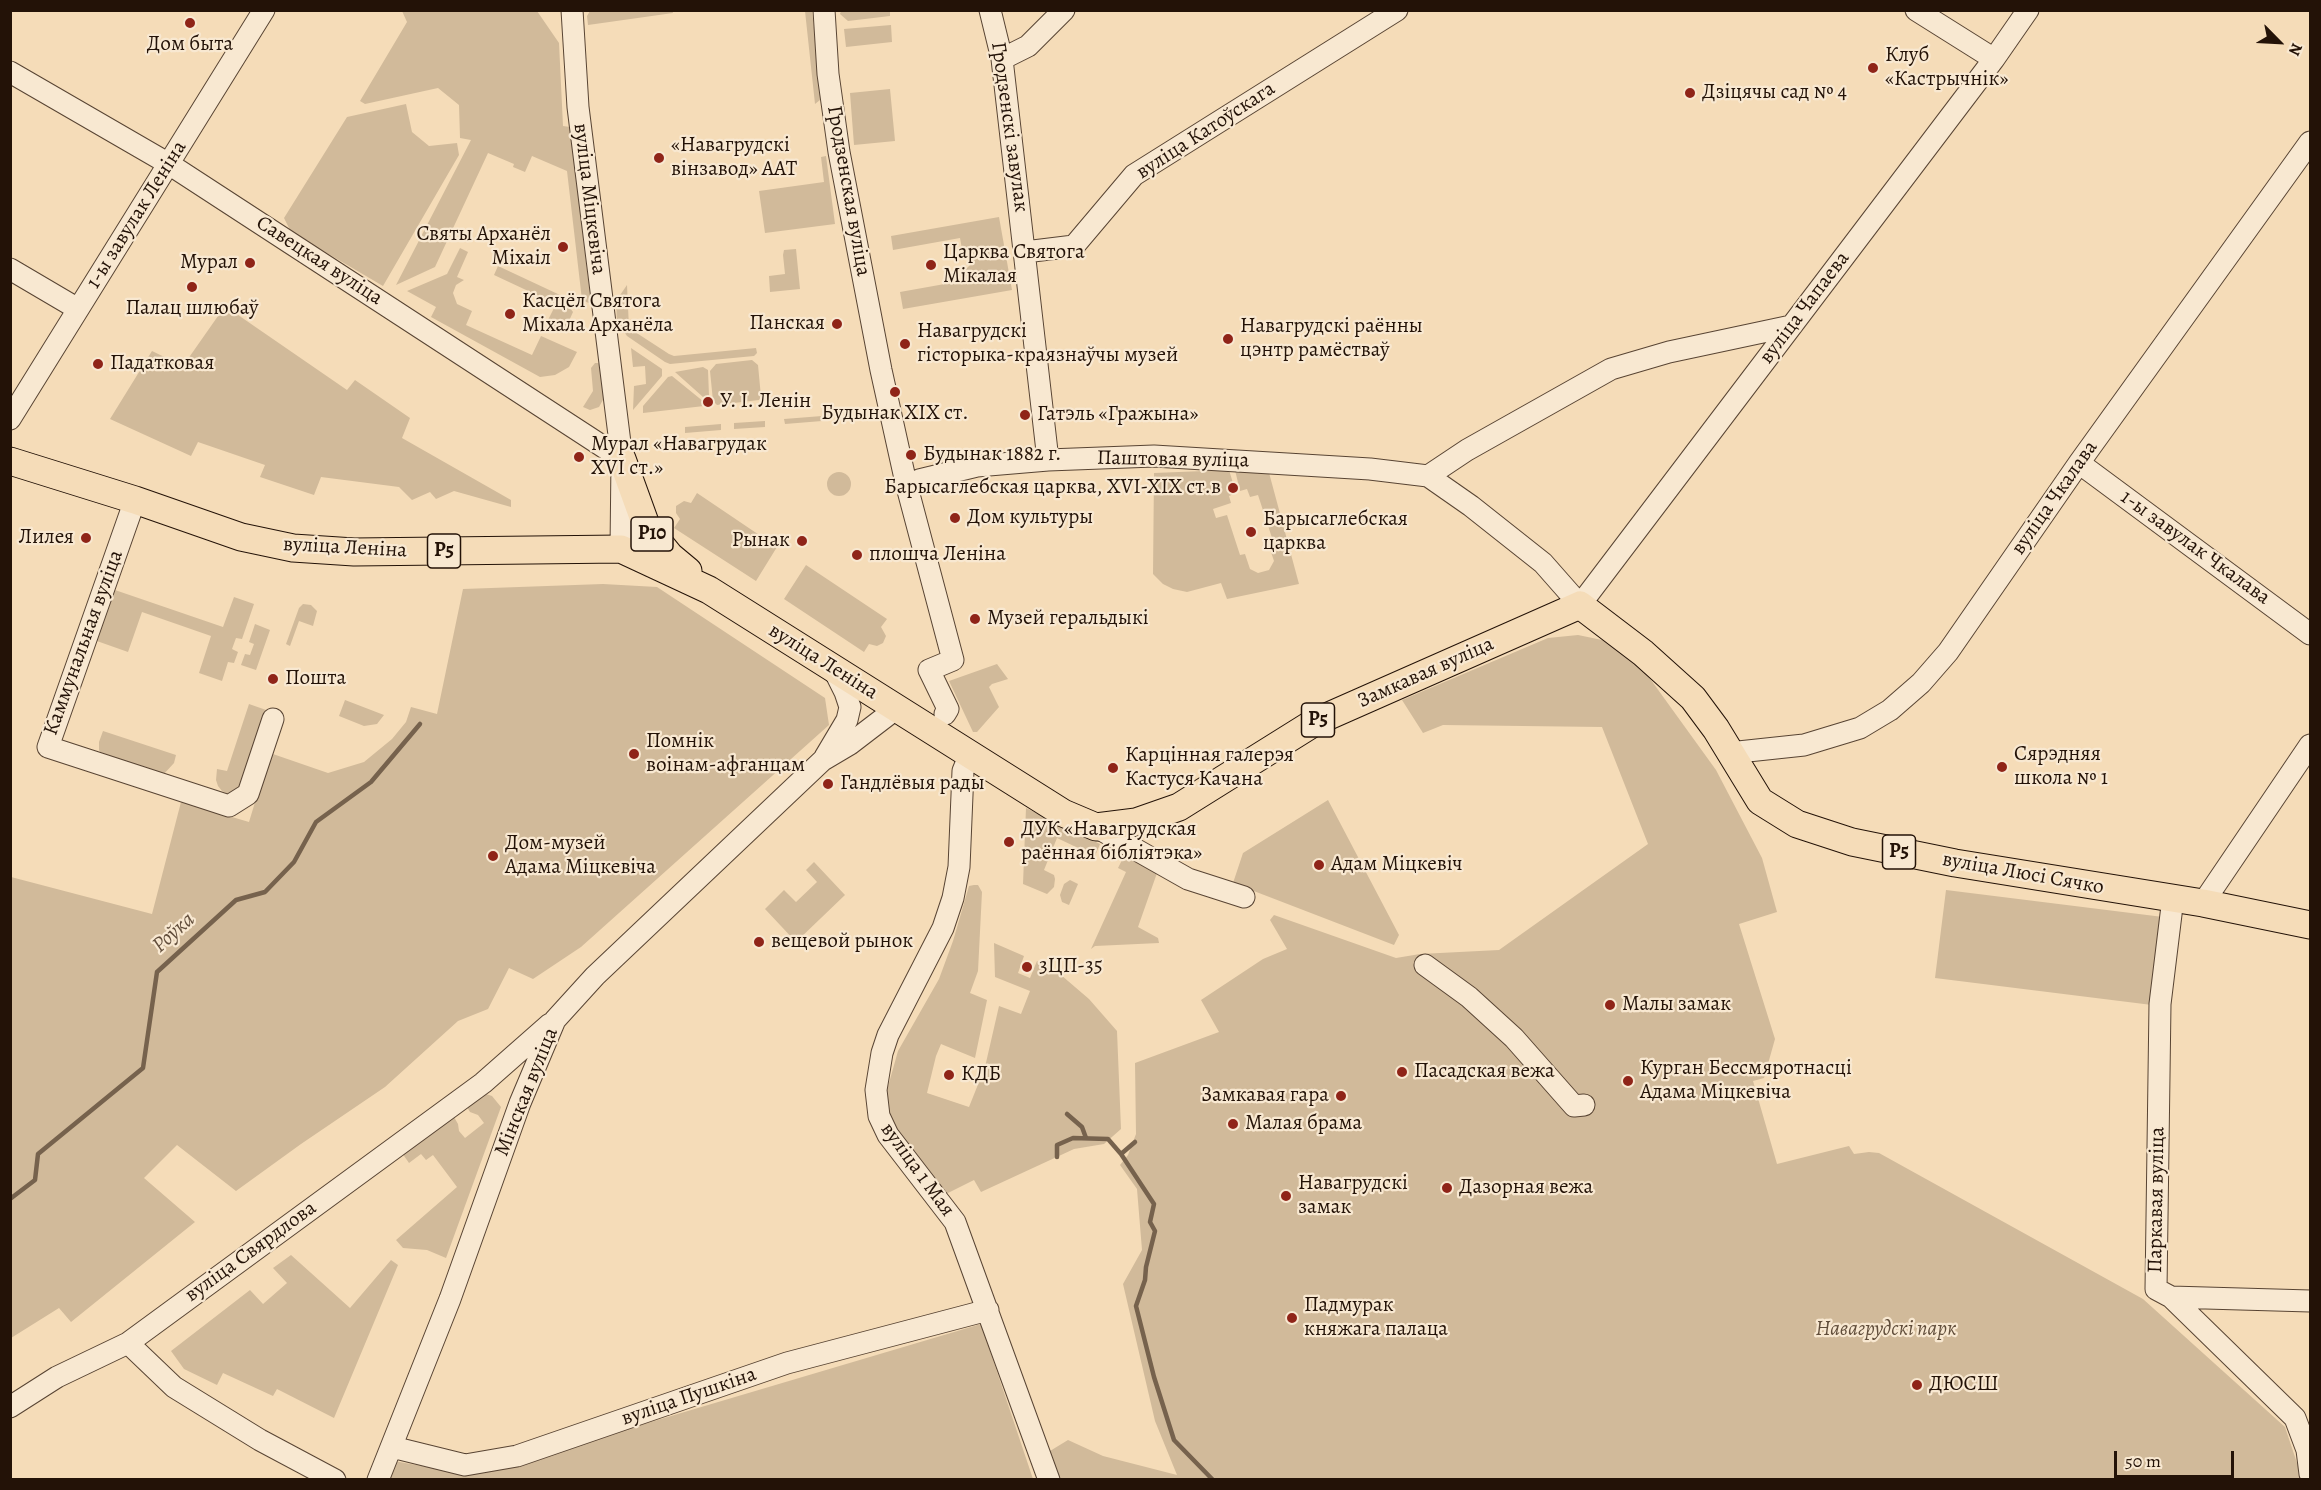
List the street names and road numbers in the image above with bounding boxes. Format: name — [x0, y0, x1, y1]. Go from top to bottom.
street label: Гродзенскі завулак — [985, 40, 1033, 214]
street label: вуліца Катоўскага — [1132, 77, 1280, 185]
street label: Гродзенская вуліца — [821, 104, 875, 278]
street label: вуліца Міцкевіча — [567, 122, 611, 276]
street label: 1-ы завулак Леніна — [81, 136, 193, 294]
street label: Савецкая вуліца — [251, 211, 387, 311]
street label: вуліца Чапаева — [1755, 247, 1855, 369]
street label: вуліца Чкалава — [2006, 436, 2104, 560]
street label: Паштовая вуліца — [1097, 446, 1249, 474]
street label: 1-ы завулак Чкалава — [2115, 485, 2275, 611]
road number: Р10 — [631, 517, 673, 551]
street label: вуліца Леніна — [282, 532, 408, 564]
road number: Р5 — [428, 534, 460, 568]
street label: Каммунальная вуліца — [39, 547, 129, 739]
street label: вуліца Леніна — [764, 618, 882, 706]
street label: Замкавая вуліца — [1354, 632, 1498, 714]
road number: Р5 — [1302, 703, 1334, 737]
road number: Р5 — [1882, 835, 1916, 869]
street label: вуліца Люсі Сячко — [1940, 847, 2106, 901]
street label: Мінская вуліца — [490, 1024, 564, 1160]
street label: вуліца 1 Мая — [874, 1118, 960, 1222]
street label: Паркавая вуліца — [2143, 1127, 2171, 1273]
street label: вуліца Свярдлова — [180, 1196, 322, 1308]
street label: вуліца Пушкіна — [618, 1362, 760, 1432]

